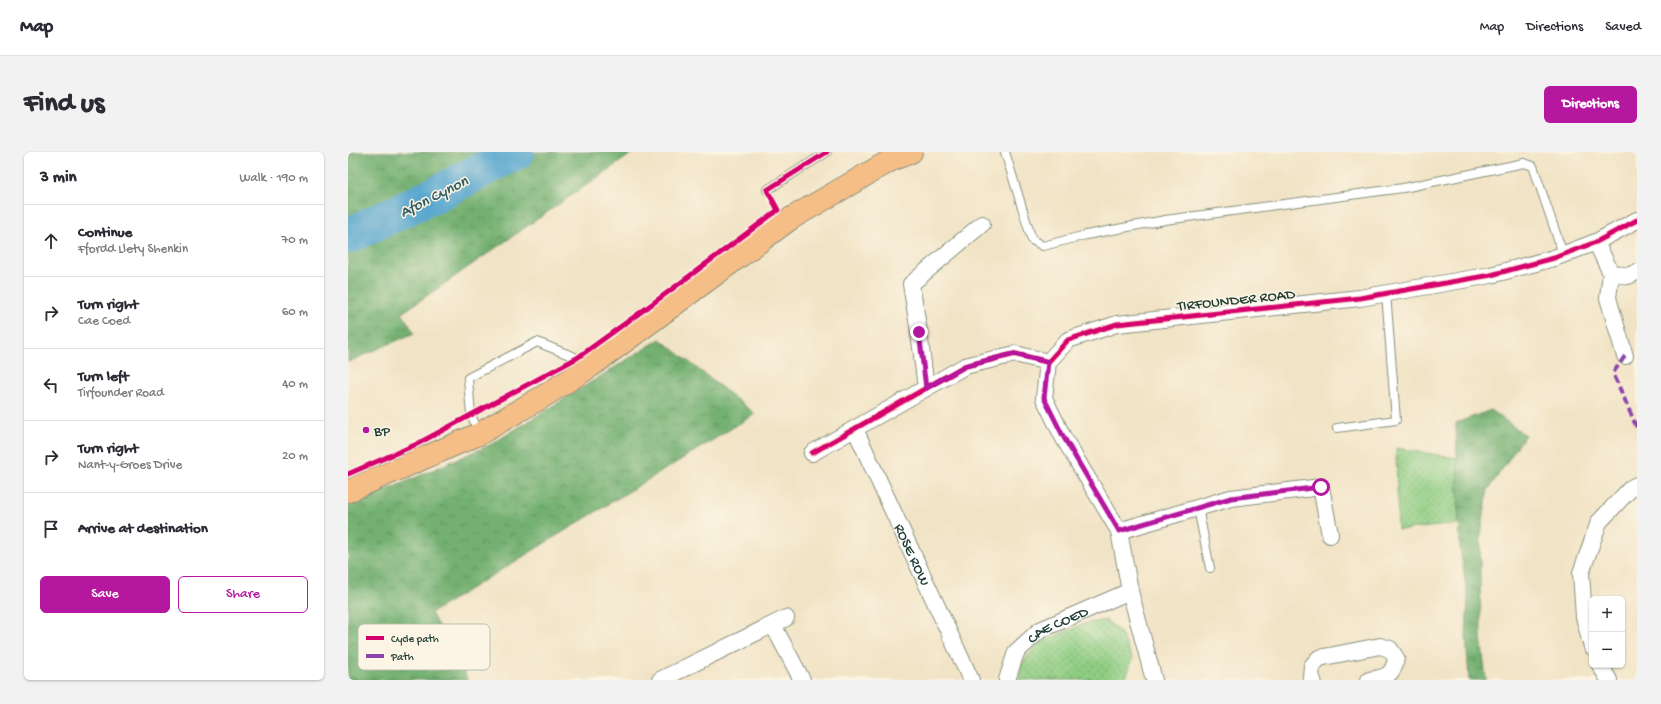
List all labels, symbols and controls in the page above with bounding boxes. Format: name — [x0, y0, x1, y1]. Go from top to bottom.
text: Map — [20, 16, 53, 39]
text: Map — [1480, 19, 1504, 36]
text: Directions — [1526, 19, 1583, 36]
text: Saved — [1605, 19, 1641, 36]
button: Directions — [1544, 86, 1637, 123]
text: Find us — [24, 88, 104, 121]
text: 3 min — [40, 168, 77, 188]
text: Walk · 190 m — [239, 171, 308, 186]
water label: Afon Cynon — [397, 173, 472, 223]
text: Continue — [78, 224, 132, 242]
icon: ahead — [40, 230, 62, 252]
text: 70 m — [282, 233, 308, 248]
text: Ffordd Llety Shenkin — [78, 242, 188, 257]
street label: TIRFOUNDER ROAD — [1175, 286, 1296, 316]
text: Turn right — [78, 296, 138, 314]
icon: right — [40, 302, 62, 324]
text: 60 m — [282, 305, 308, 320]
text: Cae Coed — [78, 314, 130, 329]
route end — [910, 323, 928, 341]
text: Turn left — [78, 368, 129, 386]
icon: left — [40, 374, 62, 396]
text: 40 m — [282, 377, 308, 392]
text: Tirfounder Road — [78, 386, 164, 401]
place label: BP — [373, 423, 391, 441]
marker: BP — [361, 425, 371, 435]
text: Turn right — [78, 440, 138, 458]
icon: right — [40, 446, 62, 468]
text: 20 m — [282, 449, 308, 464]
text: Nant-y-Groes Drive — [78, 458, 182, 473]
route start — [1312, 478, 1330, 496]
icon: arrive — [40, 518, 62, 540]
text: Arrive at destination — [78, 520, 208, 538]
street label: ROSE ROW — [889, 521, 933, 589]
button: Save — [40, 576, 170, 613]
button: Share — [178, 576, 308, 613]
map controls — [1589, 596, 1625, 668]
button: + — [1589, 596, 1625, 632]
street label: CAE COED — [1024, 603, 1092, 648]
legend — [358, 624, 490, 670]
button: − — [1589, 632, 1625, 668]
text: Cycle path — [391, 634, 439, 646]
text: Path — [390, 652, 414, 664]

